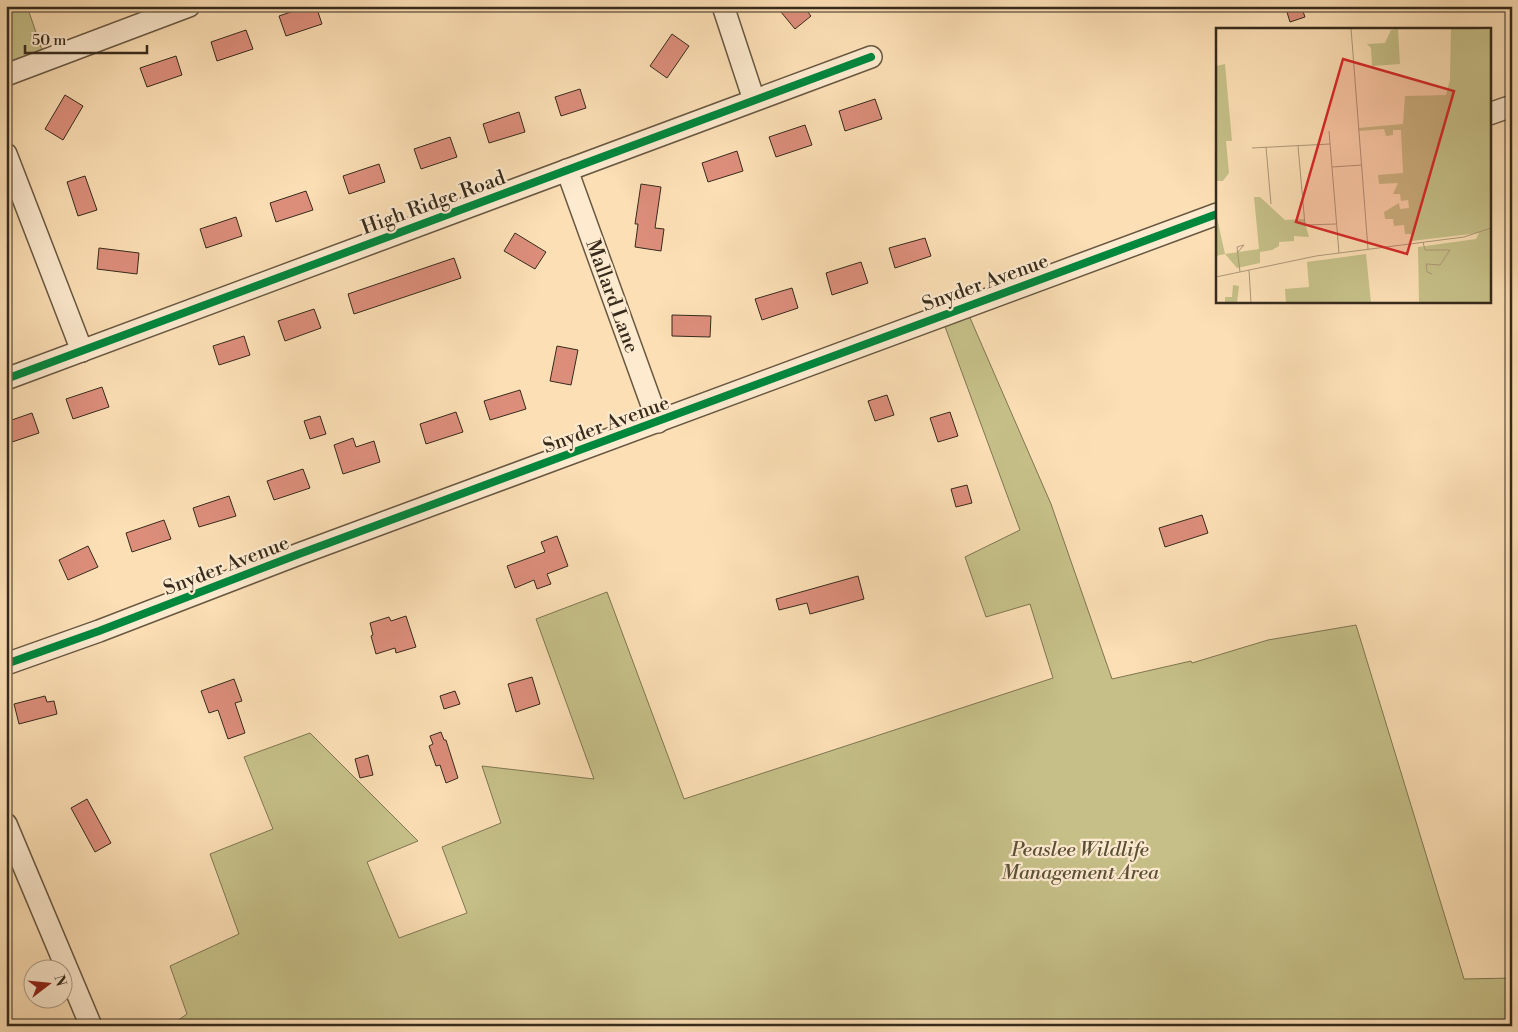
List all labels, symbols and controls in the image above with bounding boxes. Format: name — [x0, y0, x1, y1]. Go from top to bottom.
scale bar — [25, 22, 148, 54]
inset map — [1216, 28, 1490, 302]
text: 50 m — [32, 31, 66, 50]
street label: High Ridge Road — [358, 166, 510, 241]
street label: Mallard Lane — [579, 236, 644, 357]
street label: Snyder Avenue — [919, 249, 1052, 318]
street label: Snyder Avenue — [540, 391, 673, 460]
street label: Snyder Avenue — [160, 531, 293, 602]
park label: Peaslee Wildlife Management Area — [1001, 838, 1160, 886]
north arrow — [22, 960, 72, 1010]
text: N — [49, 973, 70, 988]

